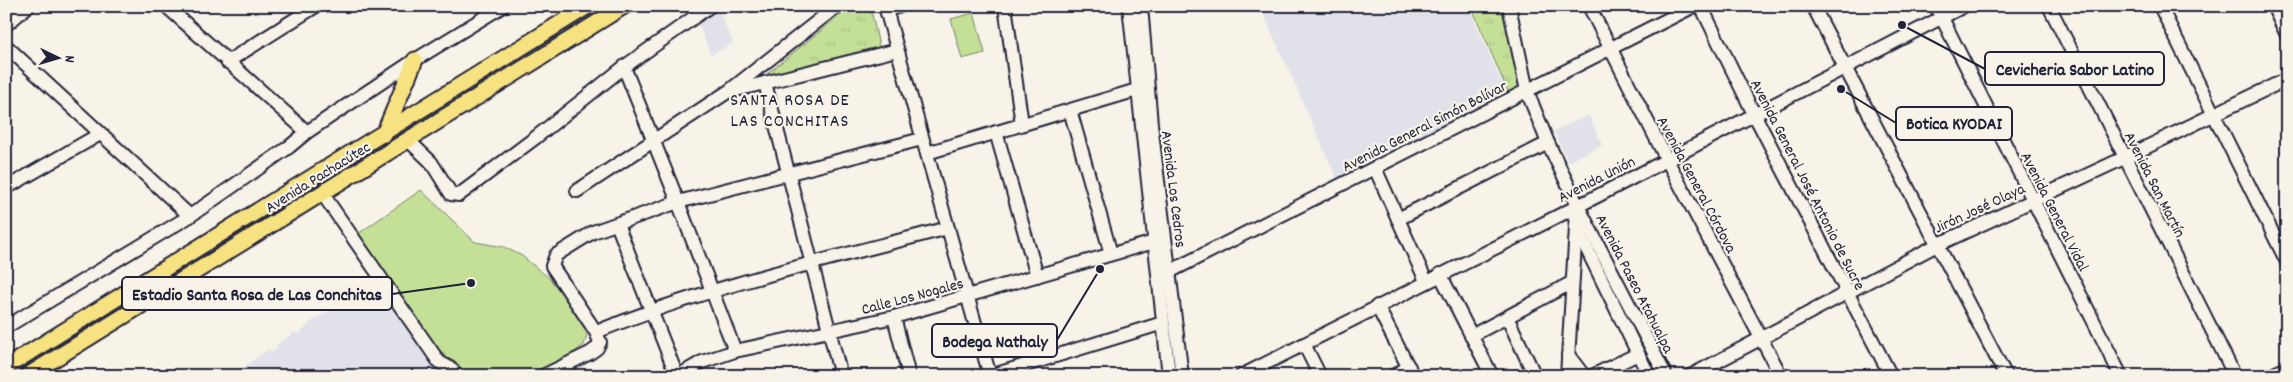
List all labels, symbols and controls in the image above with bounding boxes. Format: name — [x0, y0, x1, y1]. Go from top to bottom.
north arrow — [32, 32, 82, 82]
callout: Cevicheria Sabor Latino — [1985, 52, 2164, 85]
text: N — [59, 55, 79, 63]
text: Cevicheria Sabor Latino — [1996, 59, 2154, 84]
street label: Avenida General Simón Bolívar — [1339, 75, 1512, 179]
street label: Avenida General José Antonio de Sucre — [1743, 76, 1870, 295]
district label: SANTA ROSA DE LAS CONCHITAS — [730, 89, 850, 135]
callout: Botica KYODAI — [1896, 107, 2012, 140]
street label: Avenida General Córdova — [1650, 113, 1742, 258]
text: Botica KYODAI — [1906, 113, 2003, 138]
street label: Avenida San Martín — [2117, 128, 2190, 242]
street label: Avenida Los Cedros — [1154, 129, 1191, 249]
street label: Avenida Pachacútec — [261, 137, 375, 220]
street label: Avenida General Vidal — [2014, 148, 2094, 276]
street label: Avenida Unión — [1554, 151, 1640, 210]
street label: Jirón José Olaya — [1931, 178, 2030, 240]
street label: Avenida Paseo Atahualpa — [1589, 211, 1679, 358]
street label: Calle Los Nogales — [859, 273, 967, 322]
callout: Estadio Santa Rosa de Las Conchitas — [122, 277, 392, 310]
text: Estadio Santa Rosa de Las Conchitas — [132, 284, 382, 309]
callout: Bodega Nathaly — [932, 324, 1057, 357]
text: Bodega Nathaly — [942, 331, 1049, 356]

